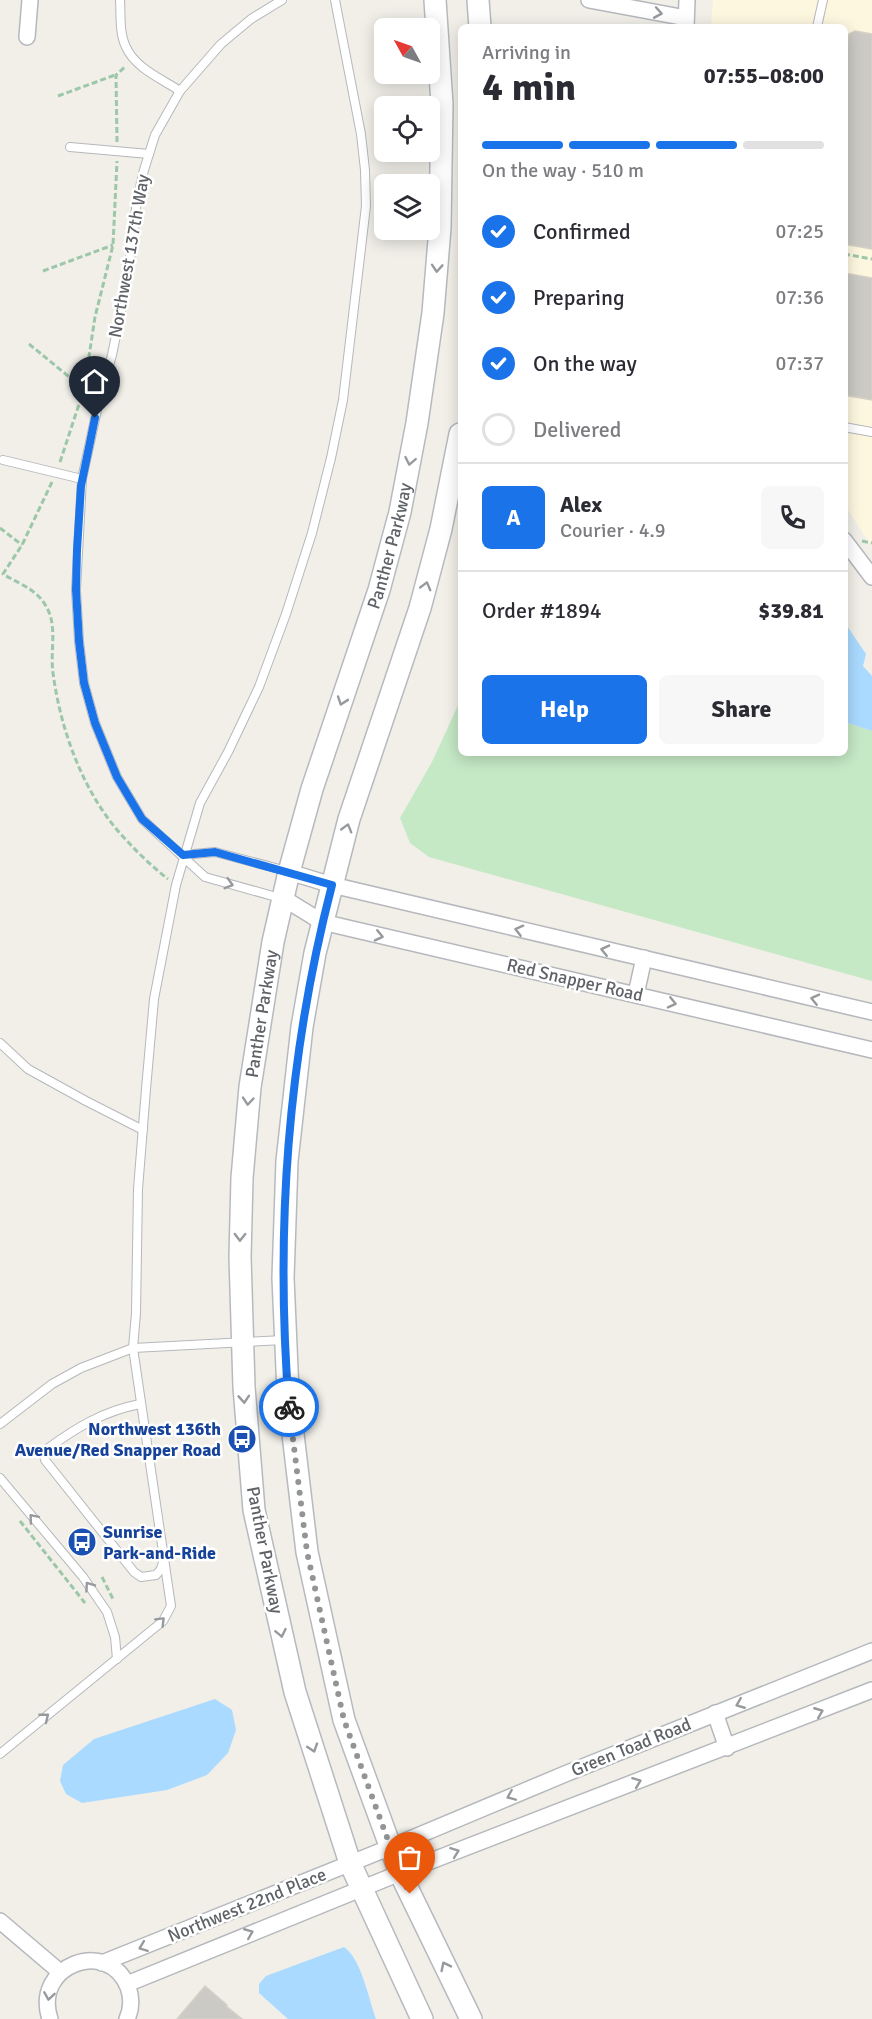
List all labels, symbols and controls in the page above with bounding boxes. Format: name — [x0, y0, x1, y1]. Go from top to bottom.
one-way arrow — [653, 6, 663, 19]
north arrow — [374, 18, 440, 84]
map controls — [374, 18, 440, 240]
text: Arriving in — [482, 40, 571, 65]
text: 07:55–08:00 — [704, 62, 824, 89]
text: 4 min — [482, 63, 576, 111]
button: locate — [374, 96, 440, 162]
text: On the way · 510 m — [482, 158, 644, 183]
street label: Northwest 137th Way — [104, 172, 154, 339]
button: layers — [374, 174, 440, 240]
icon: check — [482, 215, 515, 248]
text: Confirmed — [533, 218, 631, 245]
text: 07:25 — [775, 219, 824, 244]
one-way arrow — [431, 264, 444, 273]
icon: check — [482, 281, 515, 314]
text: Preparing — [533, 284, 625, 311]
text: 07:36 — [775, 285, 824, 310]
icon: check — [482, 347, 515, 380]
text: On the way — [533, 350, 637, 377]
text: 07:37 — [775, 351, 824, 376]
pin — [69, 356, 120, 418]
icon: home — [78, 365, 111, 398]
text: Delivered — [533, 416, 621, 443]
one-way arrow — [404, 456, 417, 466]
street label: Panther Parkway — [362, 481, 416, 612]
button: phone — [761, 486, 824, 549]
text: Alex — [560, 491, 602, 518]
text: A — [506, 504, 521, 531]
text: Courier · 4.9 — [560, 518, 666, 543]
one-way arrow — [419, 581, 431, 591]
text: Order #1894 — [482, 597, 602, 624]
text: $39.81 — [758, 597, 824, 624]
button: Help — [482, 675, 647, 744]
button: Share — [659, 675, 824, 744]
one-way arrow — [337, 695, 349, 706]
one-way arrow — [340, 823, 352, 834]
one-way arrow — [223, 877, 234, 889]
one-way arrow — [515, 924, 525, 937]
one-way arrow — [374, 928, 384, 941]
one-way arrow — [600, 944, 610, 957]
street label: Panther Parkway — [241, 948, 283, 1079]
street label: Red Snapper Road — [505, 954, 645, 1006]
one-way arrow — [810, 993, 820, 1006]
one-way arrow — [666, 995, 676, 1008]
one-way arrow — [242, 1096, 255, 1105]
one-way arrow — [234, 1232, 246, 1241]
courier — [259, 1377, 319, 1437]
icon: bike — [273, 1391, 306, 1424]
one-way arrow — [238, 1395, 251, 1404]
place label: Northwest 136th Avenue/Red Snapper Road — [15, 1418, 221, 1461]
bus stop icon: Northwest 136th Avenue/Red Snapper Road — [226, 1423, 258, 1455]
street label: Panther Parkway — [242, 1484, 288, 1616]
one-way arrow — [29, 1514, 40, 1525]
place label: Sunrise Park-and-Ride — [103, 1521, 216, 1564]
bus stop icon: Sunrise Park-and-Ride — [66, 1526, 98, 1558]
one-way arrow — [85, 1582, 96, 1593]
one-way arrow — [154, 1617, 165, 1627]
one-way arrow — [274, 1628, 287, 1638]
one-way arrow — [735, 1696, 745, 1709]
one-way arrow — [812, 1707, 823, 1719]
one-way arrow — [38, 1713, 49, 1724]
street label: Green Toad Road — [568, 1713, 694, 1781]
one-way arrow — [305, 1742, 318, 1753]
one-way arrow — [631, 1777, 642, 1790]
one-way arrow — [506, 1789, 517, 1801]
pin — [384, 1832, 435, 1894]
icon: bag — [393, 1841, 426, 1874]
one-way arrow — [449, 1847, 460, 1859]
street label: Northwest 22nd Place — [165, 1863, 329, 1947]
one-way arrow — [243, 1928, 254, 1941]
one-way arrow — [139, 1939, 149, 1952]
one-way arrow — [441, 1962, 453, 1973]
one-way arrow — [43, 1992, 55, 2001]

